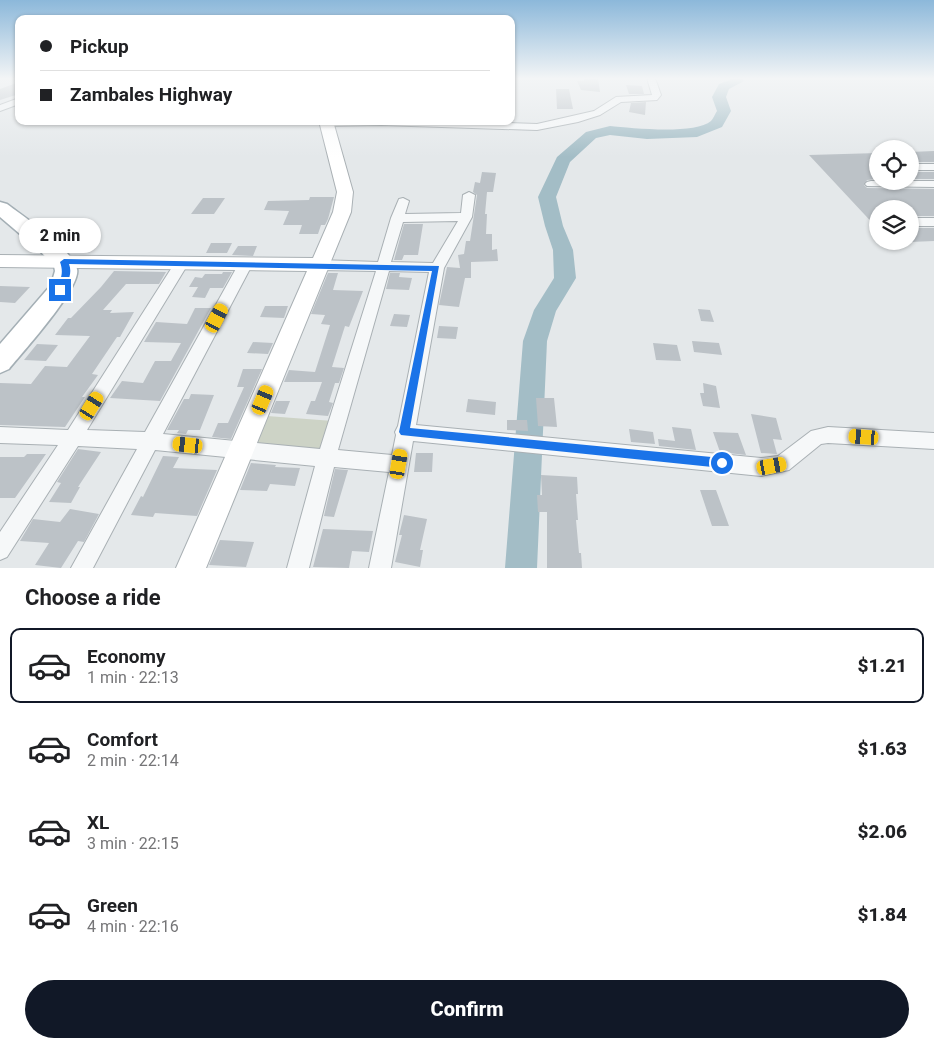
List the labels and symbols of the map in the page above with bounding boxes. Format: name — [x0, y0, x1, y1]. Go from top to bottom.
callout: 2 min — [19, 218, 101, 252]
route end — [49, 279, 71, 301]
car — [203, 301, 230, 335]
car — [250, 383, 275, 417]
car — [77, 389, 106, 423]
car — [848, 428, 879, 446]
car — [172, 436, 203, 454]
car — [389, 448, 408, 480]
route start — [711, 452, 733, 474]
car — [755, 456, 788, 476]

